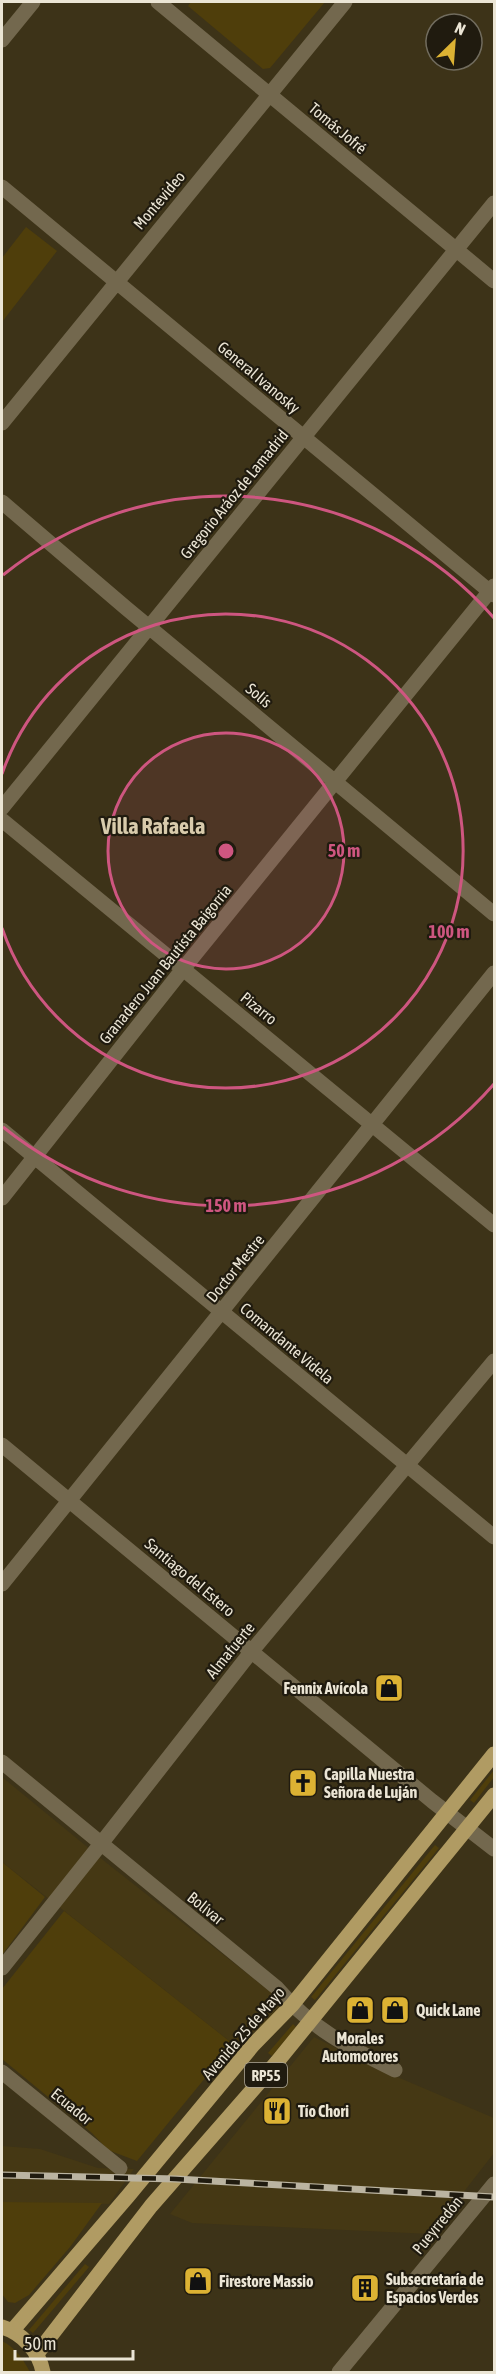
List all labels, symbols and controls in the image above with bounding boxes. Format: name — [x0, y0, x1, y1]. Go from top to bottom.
north arrow — [424, 12, 484, 72]
text: N — [452, 18, 468, 39]
street label: Tomás Jofré — [306, 99, 370, 157]
street label: Montevideo — [130, 167, 188, 233]
street label: General Ivanosky — [214, 337, 304, 418]
street label: Gregorio Aráoz de Lamadrid — [176, 426, 292, 563]
street label: Solís — [243, 679, 276, 711]
district label: Villa Rafaela — [100, 813, 205, 839]
text: 50 m — [328, 840, 360, 861]
centre of rings — [216, 841, 236, 861]
street label: Granadero Juan Bautista Baigorria — [95, 881, 235, 1048]
text: 100 m — [429, 921, 469, 942]
street label: Pizarro — [237, 988, 281, 1028]
text: 150 m — [206, 1195, 246, 1216]
street label: Doctor Mestre — [202, 1231, 268, 1305]
street label: Comandante Videla — [237, 1299, 337, 1387]
street label: Santiago del Estero — [141, 1534, 239, 1621]
street label: Almafuerte — [202, 1618, 258, 1682]
shop icon: Fennix Avícola — [373, 1672, 405, 1704]
place label: Fennix Avícola — [284, 1679, 368, 1697]
place label: Capilla Nuestra Señora de Luján — [324, 1765, 417, 1801]
church icon: Capilla Nuestra Señora de Luján — [287, 1767, 319, 1799]
street label: Bolívar — [184, 1888, 228, 1928]
street label: Avenida 25 de Mayo — [198, 1983, 289, 2084]
shop icon: Morales Automotores — [344, 1994, 376, 2026]
shop icon: Quick Lane — [379, 1994, 411, 2026]
place label: Quick Lane — [416, 2001, 481, 2019]
place label: Morales Automotores — [321, 2029, 398, 2065]
road number: RP55 — [245, 2063, 287, 2087]
street label: Ecuador — [48, 2084, 96, 2128]
restaurant icon: Tío Chori — [261, 2095, 293, 2127]
place label: Tío Chori — [298, 2102, 349, 2120]
street label: Pueyrredón — [408, 2193, 466, 2258]
shop icon: Firestore Massio — [182, 2265, 214, 2297]
place label: Subsecretaría de Espacios Verdes — [386, 2270, 484, 2306]
place label: Firestore Massio — [219, 2272, 314, 2290]
building icon: Subsecretaría de Espacios Verdes — [349, 2272, 381, 2304]
scale bar — [15, 2323, 134, 2361]
text: 50 m — [24, 2333, 56, 2354]

